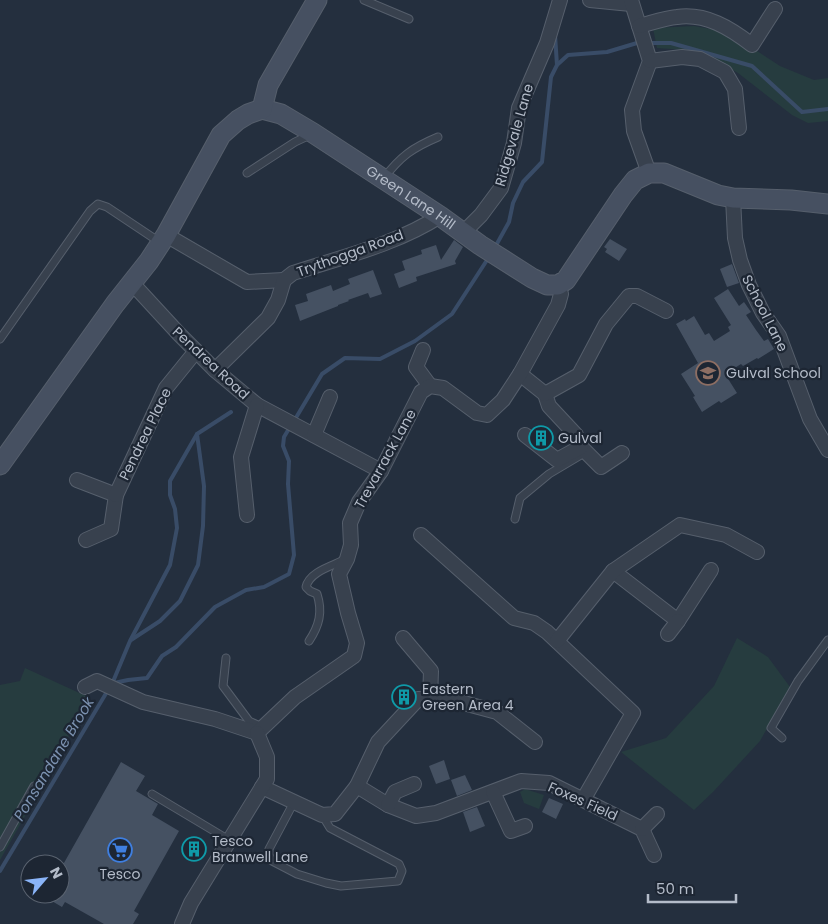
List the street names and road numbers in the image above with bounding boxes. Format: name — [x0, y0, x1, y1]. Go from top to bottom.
street label: Ridgevale Lane — [490, 81, 538, 189]
street label: Green Lane Hill — [362, 160, 460, 234]
street label: Trythogga Road — [294, 224, 406, 282]
street label: School Lane — [737, 271, 793, 355]
street label: Pendrea Road — [168, 322, 254, 404]
street label: Pendrea Place — [114, 384, 176, 484]
street label: Trevarrack Lane — [349, 405, 421, 513]
street label: Foxes Field — [545, 777, 621, 825]

